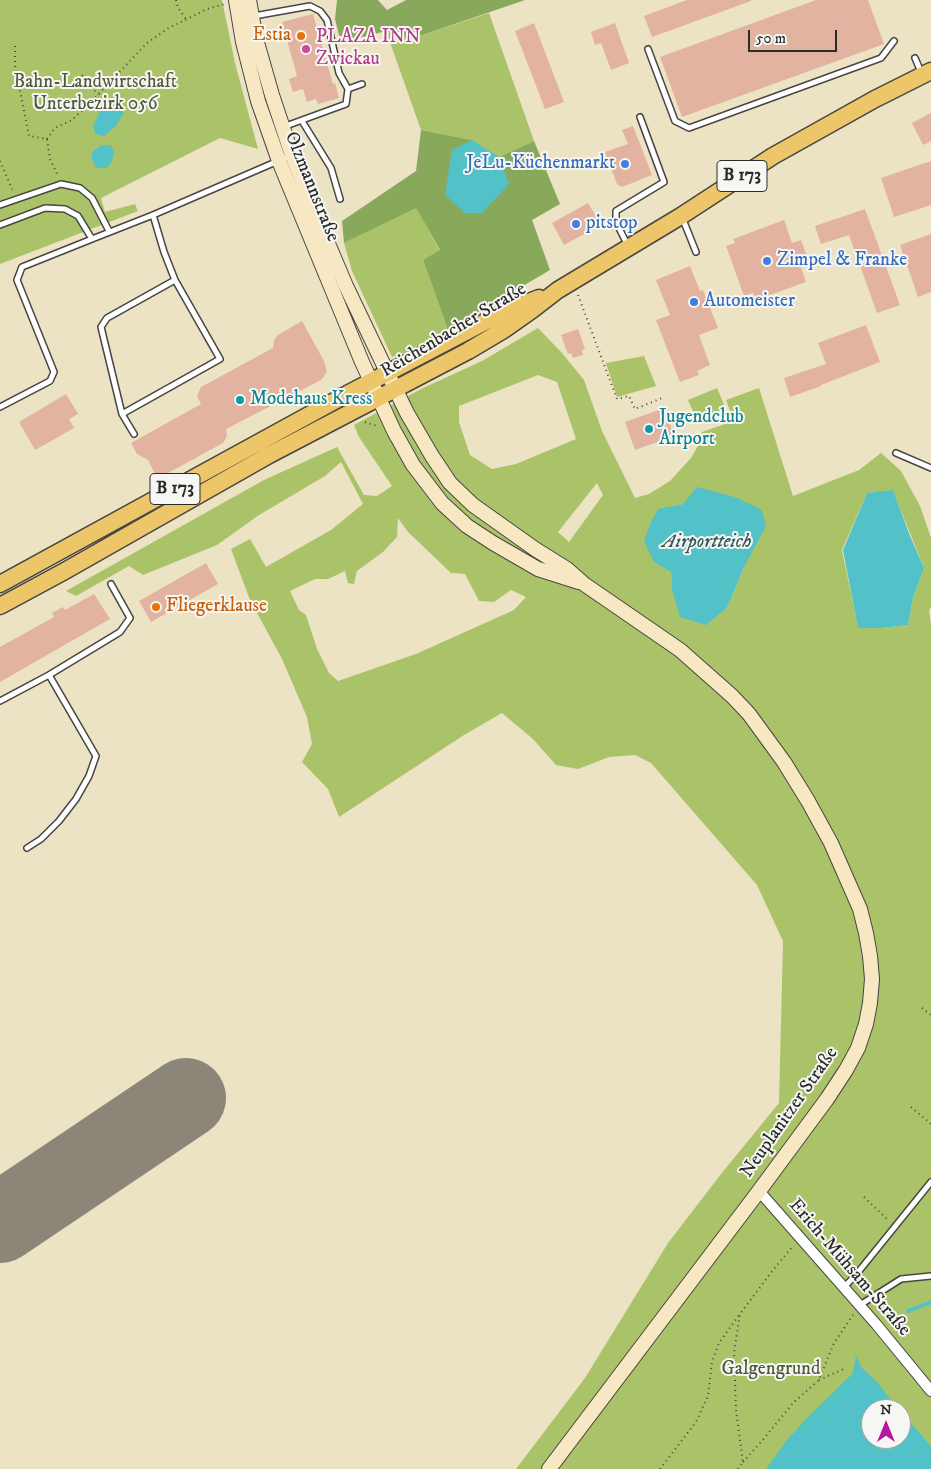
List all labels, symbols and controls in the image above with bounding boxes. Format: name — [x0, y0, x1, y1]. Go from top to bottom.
scale bar — [751, 20, 840, 52]
place label: Estia — [252, 25, 291, 47]
place label: PLAZA INN Zwickau — [316, 27, 421, 71]
text: 50 m — [756, 29, 786, 48]
marker: Estia — [295, 30, 307, 42]
marker: PLAZA INN Zwickau — [300, 43, 312, 55]
park label: Bahn-Landwirtschaft Unterbezirk 056 — [13, 72, 177, 116]
street label: Olzmannstraße — [279, 129, 343, 245]
place label: JeLu-Küchenmarkt — [466, 153, 615, 175]
marker: JeLu-Küchenmarkt — [619, 158, 631, 170]
road number: B 173 — [717, 160, 767, 192]
place label: pitstop — [586, 213, 638, 235]
marker: pitstop — [570, 218, 582, 230]
place label: Zimpel & Franke — [777, 250, 907, 272]
marker: Zimpel & Franke — [761, 255, 773, 267]
street label: Reichenbacher Straße — [377, 279, 531, 383]
place label: Automeister — [704, 291, 795, 313]
marker: Automeister — [688, 296, 700, 308]
place label: Modehaus Kress — [250, 389, 372, 411]
marker: Modehaus Kress — [234, 394, 246, 406]
place label: Jugendclub Airport — [659, 407, 744, 451]
marker: Jugendclub Airport — [643, 423, 655, 435]
road number: B 173 — [150, 474, 200, 504]
water label: Airportteich — [662, 531, 752, 555]
place label: Fliegerklause — [166, 596, 267, 618]
marker: Fliegerklause — [150, 601, 162, 613]
street label: Neuplanitzer Straße — [736, 1043, 844, 1183]
street label: Erich-Mühsam-Straße — [783, 1195, 915, 1341]
park label: Galgengrund — [722, 1359, 820, 1381]
north arrow — [861, 1399, 911, 1449]
text: N — [880, 1401, 892, 1419]

